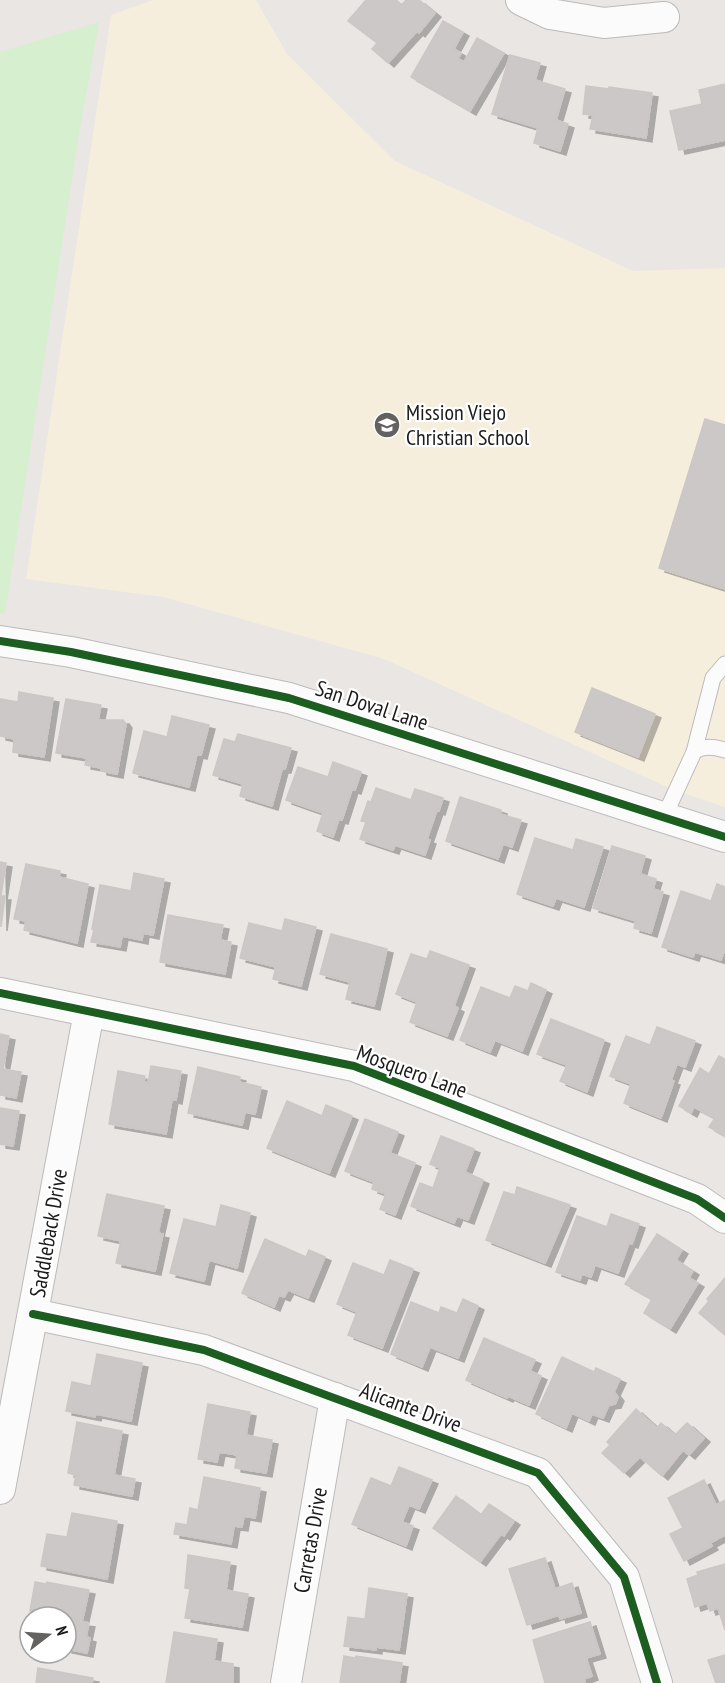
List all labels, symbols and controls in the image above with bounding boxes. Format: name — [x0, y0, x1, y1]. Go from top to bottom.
place label: Mission Viejo Christian School — [406, 398, 530, 451]
school or university icon: Mission Viejo Christian School — [372, 410, 402, 440]
street label: San Doval Lane — [312, 674, 432, 736]
street label: Mosquero Lane — [353, 1038, 471, 1104]
street label: Saddleback Drive — [23, 1166, 73, 1300]
street label: Alicante Drive — [356, 1376, 466, 1438]
street label: Carretas Drive — [287, 1485, 333, 1595]
north arrow — [18, 1605, 78, 1665]
text: N — [52, 1624, 73, 1638]

